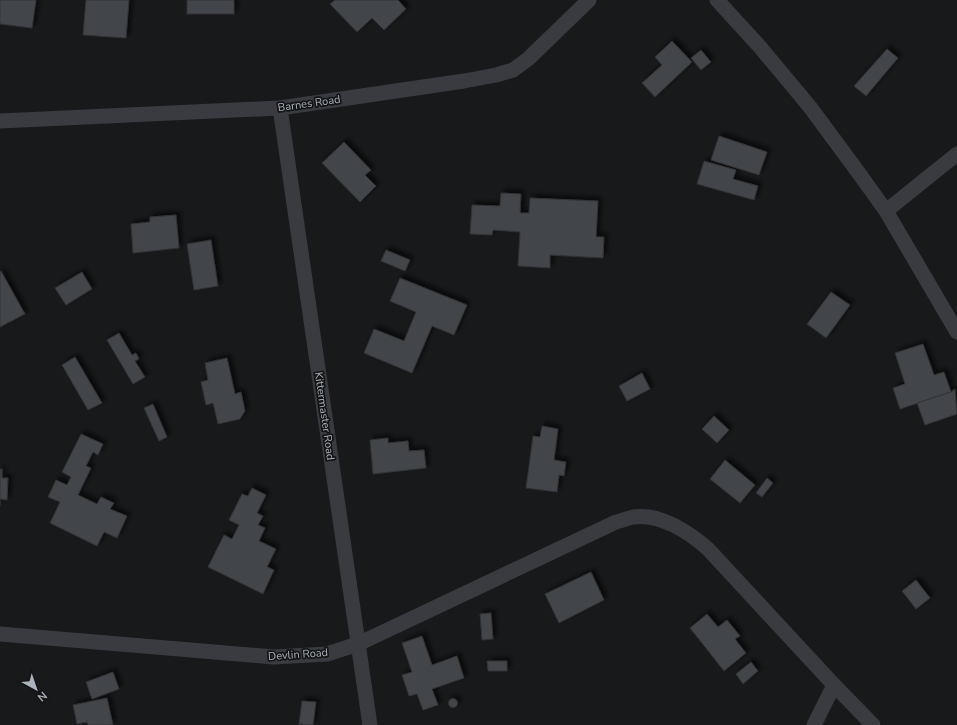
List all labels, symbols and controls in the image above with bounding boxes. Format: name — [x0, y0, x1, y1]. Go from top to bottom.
street label: Barnes Road — [277, 92, 341, 115]
street label: Kittermaster Road — [311, 371, 338, 461]
street label: Devlin Road — [268, 645, 329, 664]
north arrow — [16, 669, 56, 709]
text: N — [34, 688, 50, 705]

